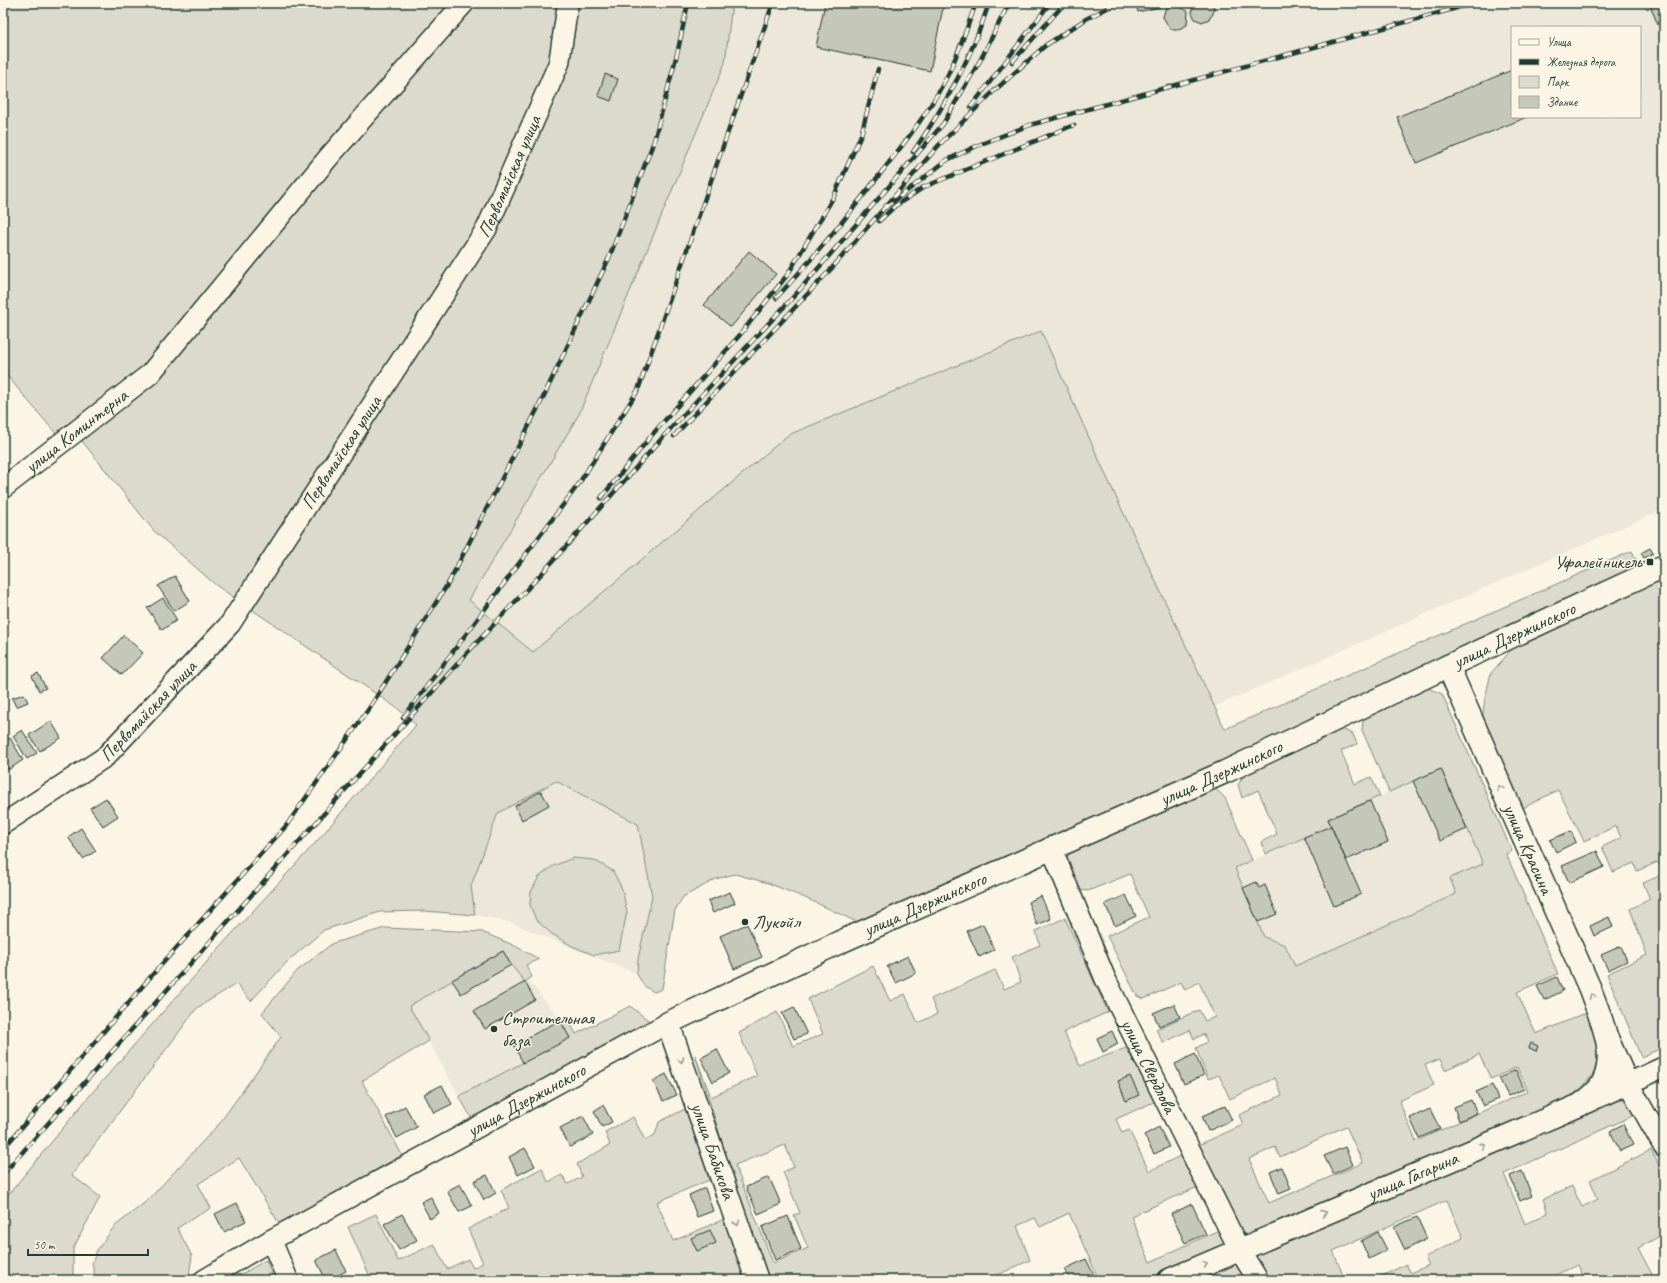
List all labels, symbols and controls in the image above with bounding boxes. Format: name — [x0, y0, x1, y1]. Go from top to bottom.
legend — [1511, 26, 1641, 118]
text: Улица — [1547, 34, 1572, 50]
text: Железная дорога — [1547, 54, 1616, 70]
text: Парк — [1547, 74, 1570, 90]
text: Здание — [1547, 94, 1578, 110]
street label: Первомайская улица — [472, 111, 547, 242]
street label: улица Коминтерна — [19, 383, 134, 479]
street label: Первомайская улица — [296, 390, 388, 514]
place label: Уфалейникель — [1554, 550, 1644, 574]
marker: Уфалейникель — [1645, 557, 1655, 567]
street label: улица Дзержинского — [1449, 596, 1580, 674]
street label: Первомайская улица — [95, 654, 202, 767]
street label: улица Дзержинского — [1155, 734, 1287, 812]
one-way arrow — [1497, 784, 1505, 791]
street label: улица Красина — [1497, 799, 1559, 900]
street label: улица Дзержинского — [859, 866, 991, 942]
place label: Лукойл — [753, 910, 801, 934]
marker: Лукойл — [740, 917, 750, 927]
one-way arrow — [1589, 993, 1597, 1000]
place label: Строительная база — [502, 1006, 596, 1052]
street label: улица Свердлова — [1115, 1014, 1183, 1119]
marker: Строительная база — [489, 1024, 499, 1034]
one-way arrow — [676, 1056, 685, 1063]
street label: улица Дзержинского — [462, 1058, 591, 1143]
street label: улица Бабикова — [685, 1099, 741, 1204]
one-way arrow — [1479, 1143, 1486, 1151]
street label: улица Гагарина — [1363, 1146, 1463, 1206]
one-way arrow — [1321, 1210, 1328, 1218]
one-way arrow — [733, 1219, 741, 1226]
scale bar — [28, 1231, 148, 1257]
text: 50 m — [34, 1237, 56, 1253]
one-way arrow — [1200, 1261, 1208, 1269]

